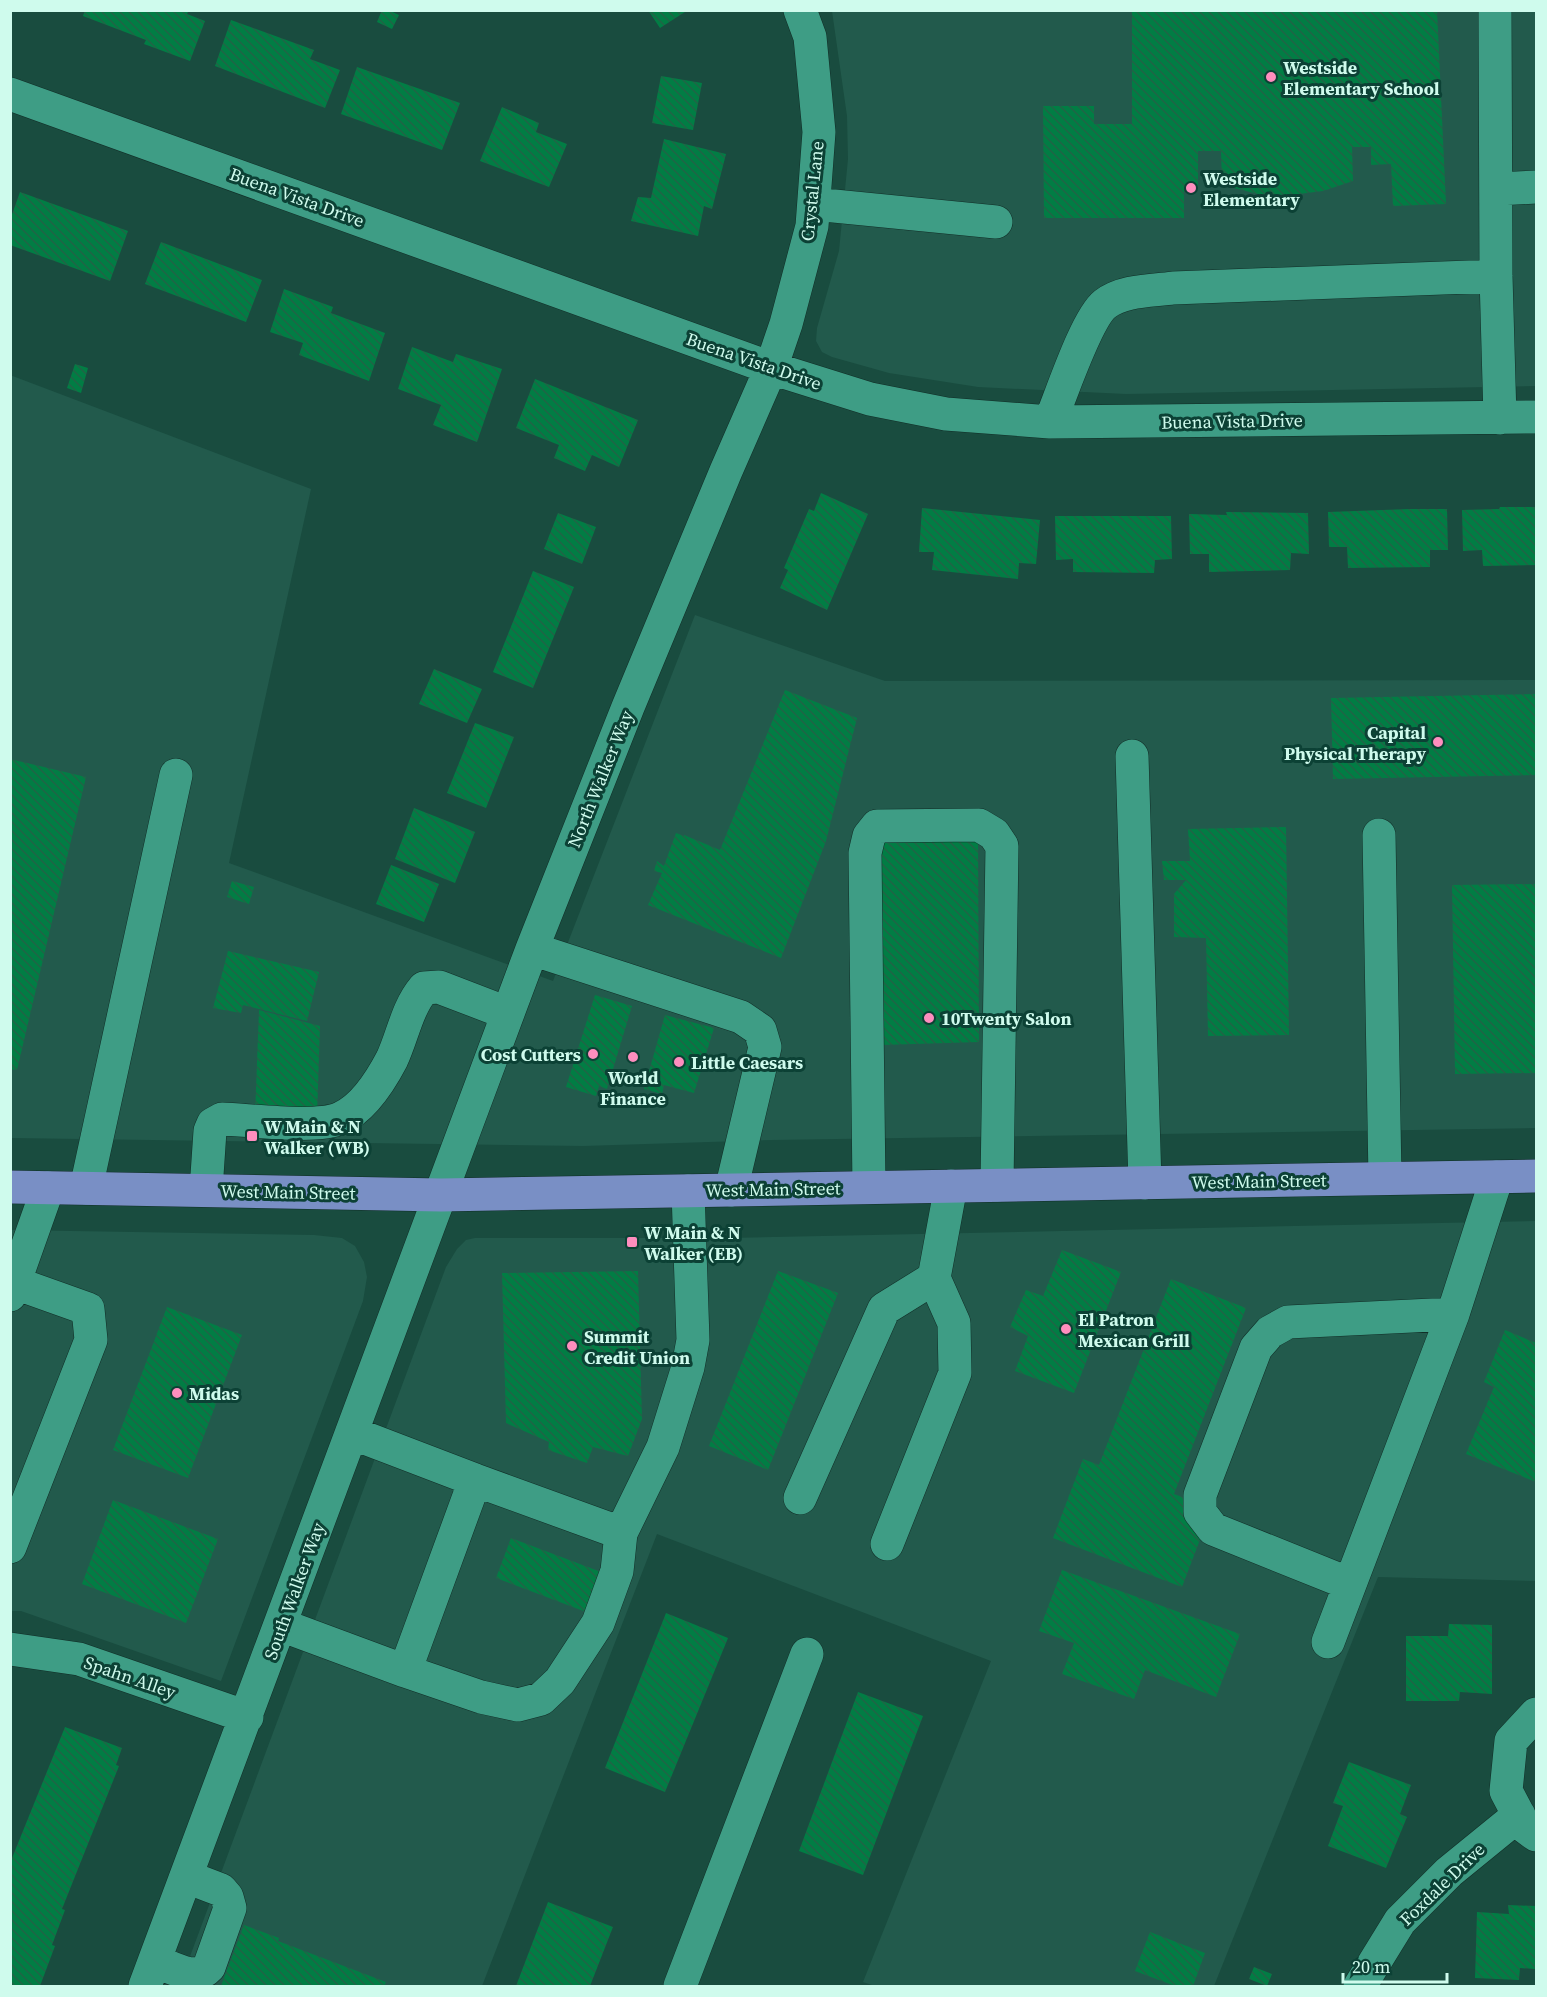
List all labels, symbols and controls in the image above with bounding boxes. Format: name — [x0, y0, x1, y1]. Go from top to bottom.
place label: Westside Elementary School — [1283, 55, 1440, 101]
marker: Westside Elementary School — [1264, 70, 1278, 84]
street label: Crystal Lane — [794, 140, 830, 242]
street label: Buena Vista Drive — [226, 161, 368, 233]
place label: Westside Elementary — [1203, 166, 1300, 212]
marker: Westside Elementary — [1184, 181, 1198, 195]
street label: Buena Vista Drive — [683, 326, 825, 396]
street label: Buena Vista Drive — [1161, 407, 1303, 435]
street label: North Walker Way — [561, 706, 639, 851]
place label: Capital Physical Therapy — [1284, 720, 1426, 766]
marker: Capital Physical Therapy — [1431, 735, 1445, 749]
place label: 10Twenty Salon — [941, 1006, 1072, 1031]
marker: 10Twenty Salon — [922, 1011, 936, 1025]
place label: Cost Cutters — [481, 1042, 581, 1067]
marker: Cost Cutters — [586, 1047, 600, 1061]
marker: World Finance — [626, 1050, 640, 1064]
place label: Little Caesars — [691, 1050, 803, 1075]
marker: Little Caesars — [672, 1055, 686, 1069]
place label: World Finance — [600, 1065, 666, 1111]
place label: W Main & N Walker (WB) — [264, 1114, 370, 1160]
marker: W Main & N Walker (WB) — [245, 1129, 259, 1143]
street label: West Main Street — [1191, 1167, 1327, 1195]
street label: West Main Street — [705, 1175, 841, 1203]
street label: West Main Street — [220, 1178, 356, 1206]
place label: W Main & N Walker (EB) — [644, 1220, 743, 1266]
marker: W Main & N Walker (EB) — [625, 1235, 639, 1249]
place label: El Patron Mexican Grill — [1078, 1307, 1190, 1353]
marker: El Patron Mexican Grill — [1059, 1322, 1073, 1336]
place label: Summit Credit Union — [584, 1324, 690, 1370]
marker: Summit Credit Union — [565, 1339, 579, 1353]
place label: Midas — [189, 1381, 239, 1406]
marker: Midas — [170, 1386, 184, 1400]
street label: South Walker Way — [258, 1518, 331, 1663]
street label: Spahn Alley — [81, 1650, 180, 1705]
street label: Foxdale Drive — [1394, 1837, 1490, 1931]
scale bar — [1343, 1946, 1446, 1984]
text: 20 m — [1352, 1954, 1390, 1979]

